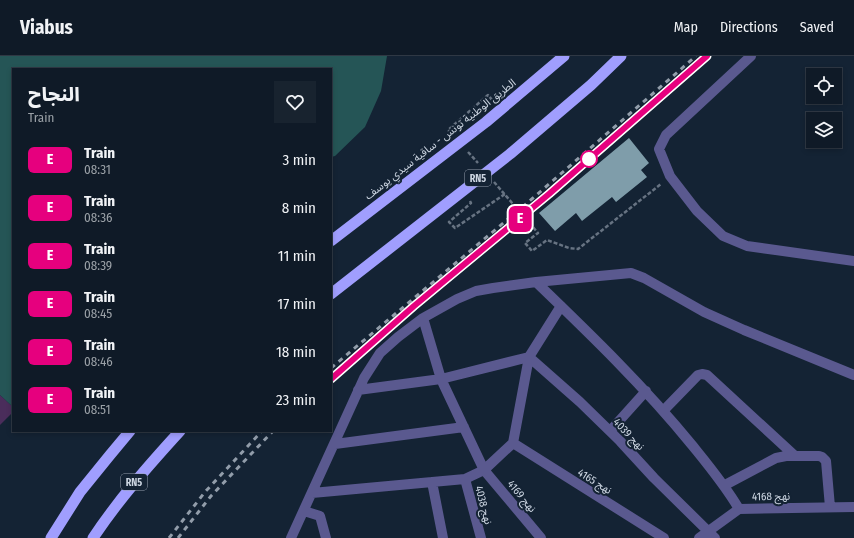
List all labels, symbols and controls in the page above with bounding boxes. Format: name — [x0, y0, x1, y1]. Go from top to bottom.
text: Viabus — [20, 16, 73, 39]
text: Map — [674, 19, 698, 36]
text: Directions — [720, 19, 778, 36]
text: Saved — [800, 19, 834, 36]
map controls — [806, 68, 842, 148]
button: locate — [806, 68, 842, 104]
street label: الطريق الوطنية تونس - ساقية سيدي يوسف — [362, 76, 520, 204]
button: heart — [274, 81, 316, 123]
text: النجاح — [28, 83, 80, 106]
text: Train — [28, 110, 54, 125]
button: layers — [806, 112, 842, 148]
text: Train — [84, 144, 115, 162]
unlabelled marker — [580, 150, 598, 168]
text: E — [47, 151, 53, 168]
text: 3 min — [282, 151, 316, 169]
text: 08:31 — [84, 162, 111, 177]
road number: RN5 — [465, 170, 491, 186]
text: Train — [84, 192, 115, 210]
text: E — [47, 199, 53, 216]
text: 8 min — [282, 199, 316, 217]
line badge: E — [507, 206, 533, 232]
text: 08:36 — [84, 210, 112, 225]
text: E — [517, 210, 523, 227]
text: Train — [84, 240, 115, 258]
text: E — [47, 247, 53, 264]
text: 11 min — [278, 247, 316, 265]
text: 08:39 — [84, 258, 112, 273]
text: Train — [84, 288, 115, 306]
text: E — [47, 295, 53, 312]
text: 17 min — [277, 295, 316, 313]
text: 08:45 — [84, 306, 112, 321]
text: Train — [84, 336, 115, 354]
text: E — [47, 343, 53, 360]
text: 18 min — [276, 343, 316, 361]
text: 08:46 — [84, 354, 113, 369]
text: Train — [84, 384, 115, 402]
text: E — [47, 391, 53, 408]
text: 23 min — [276, 391, 316, 409]
text: 08:51 — [84, 402, 110, 417]
street label: نهج 4039 — [610, 416, 647, 454]
street label: نهج 4165 — [575, 466, 614, 498]
road number: RN5 — [121, 474, 147, 490]
street label: نهج 4169 — [504, 478, 539, 516]
street label: نهج 4038 — [471, 484, 495, 526]
street label: نهج 4168 — [752, 490, 790, 504]

